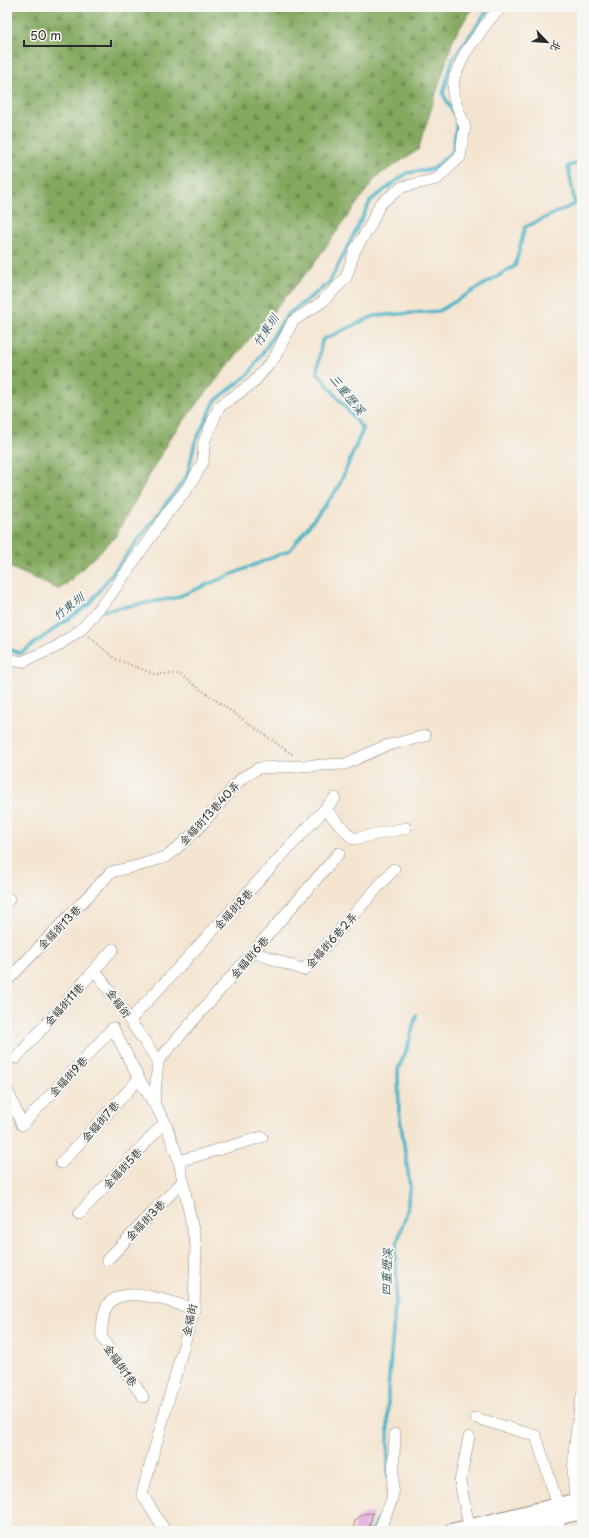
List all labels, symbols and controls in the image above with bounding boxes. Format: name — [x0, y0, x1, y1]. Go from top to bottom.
scale bar — [24, 22, 111, 48]
north arrow — [527, 22, 567, 62]
text: 50 m — [30, 26, 61, 44]
text: 北 — [546, 38, 567, 55]
water label: 竹東圳 — [248, 308, 283, 350]
water label: 三重歷溪 — [326, 370, 371, 419]
water label: 竹東圳 — [48, 587, 89, 624]
street label: 金福街13巷40弄 — [175, 777, 243, 849]
street label: 金福街8巷 — [209, 885, 257, 933]
street label: 金福街13巷 — [33, 901, 85, 953]
street label: 金福街6巷2弄 — [301, 908, 361, 972]
street label: 金福街6巷 — [226, 932, 272, 982]
street label: 金福街11巷 — [40, 979, 88, 1029]
street label: 金福街 — [102, 985, 136, 1022]
street label: 金福街9巷 — [45, 1052, 91, 1100]
street label: 金福街7巷 — [77, 1097, 123, 1145]
street label: 金福街5巷 — [98, 1144, 146, 1192]
street label: 金福街3巷 — [121, 1196, 169, 1244]
water label: 四重壢溪 — [376, 1247, 396, 1296]
street label: 金福街 — [177, 1301, 201, 1338]
street label: 金福街1巷 — [100, 1340, 142, 1390]

